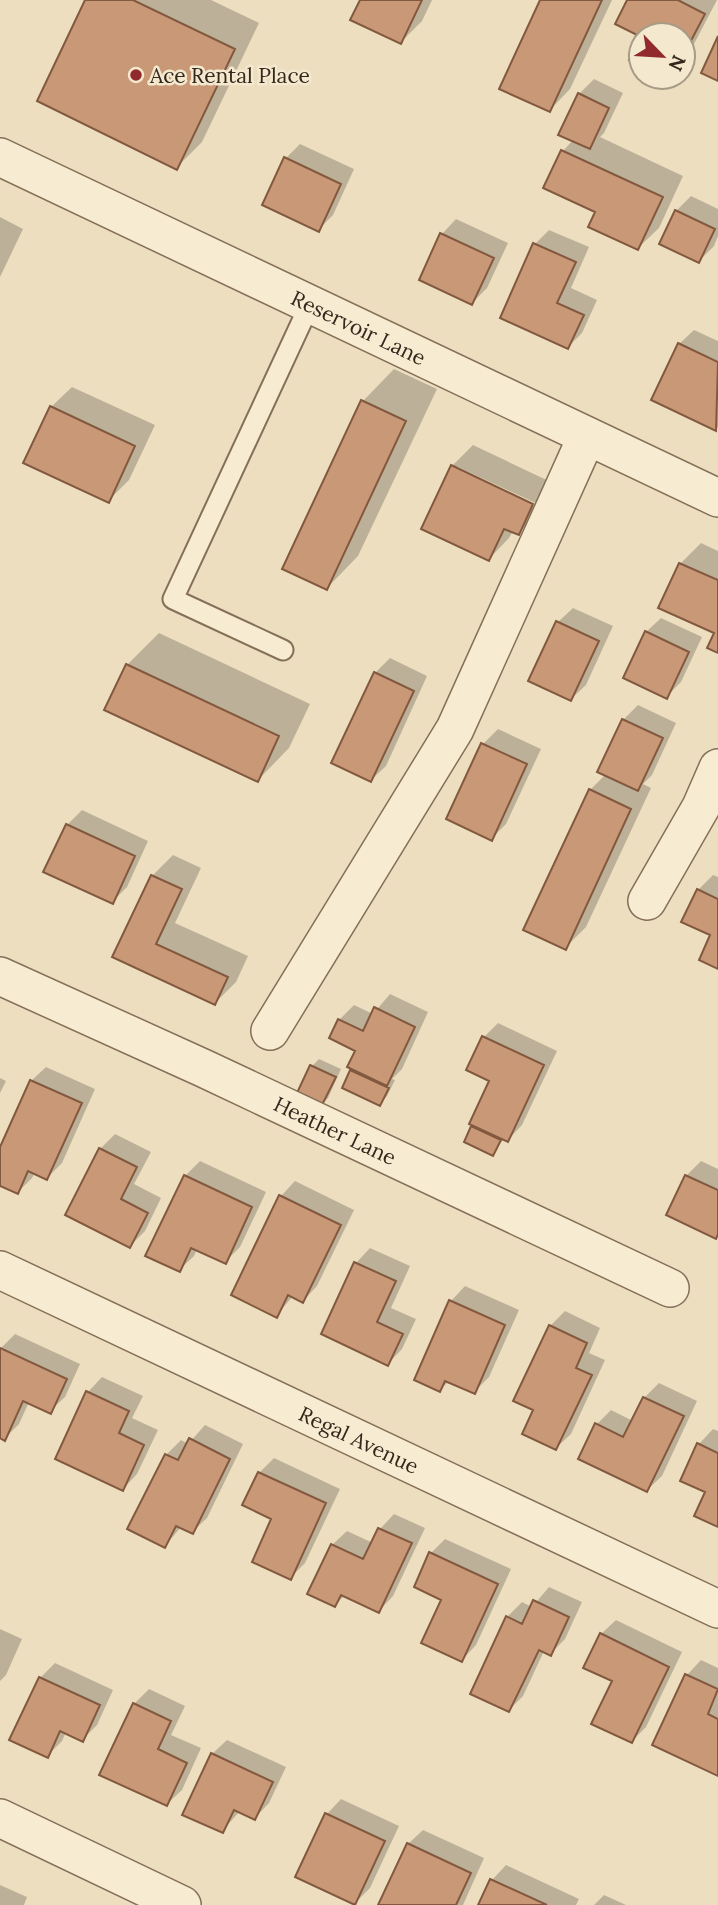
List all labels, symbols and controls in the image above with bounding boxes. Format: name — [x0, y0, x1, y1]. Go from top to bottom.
north arrow — [627, 21, 697, 91]
text: N — [663, 51, 691, 75]
place label: Ace Rental Place — [149, 62, 310, 89]
marker: Ace Rental Place — [128, 67, 144, 83]
street label: Reservoir Lane — [287, 284, 430, 371]
street label: Heather Lane — [270, 1090, 401, 1171]
street label: Regal Avenue — [295, 1400, 423, 1479]

